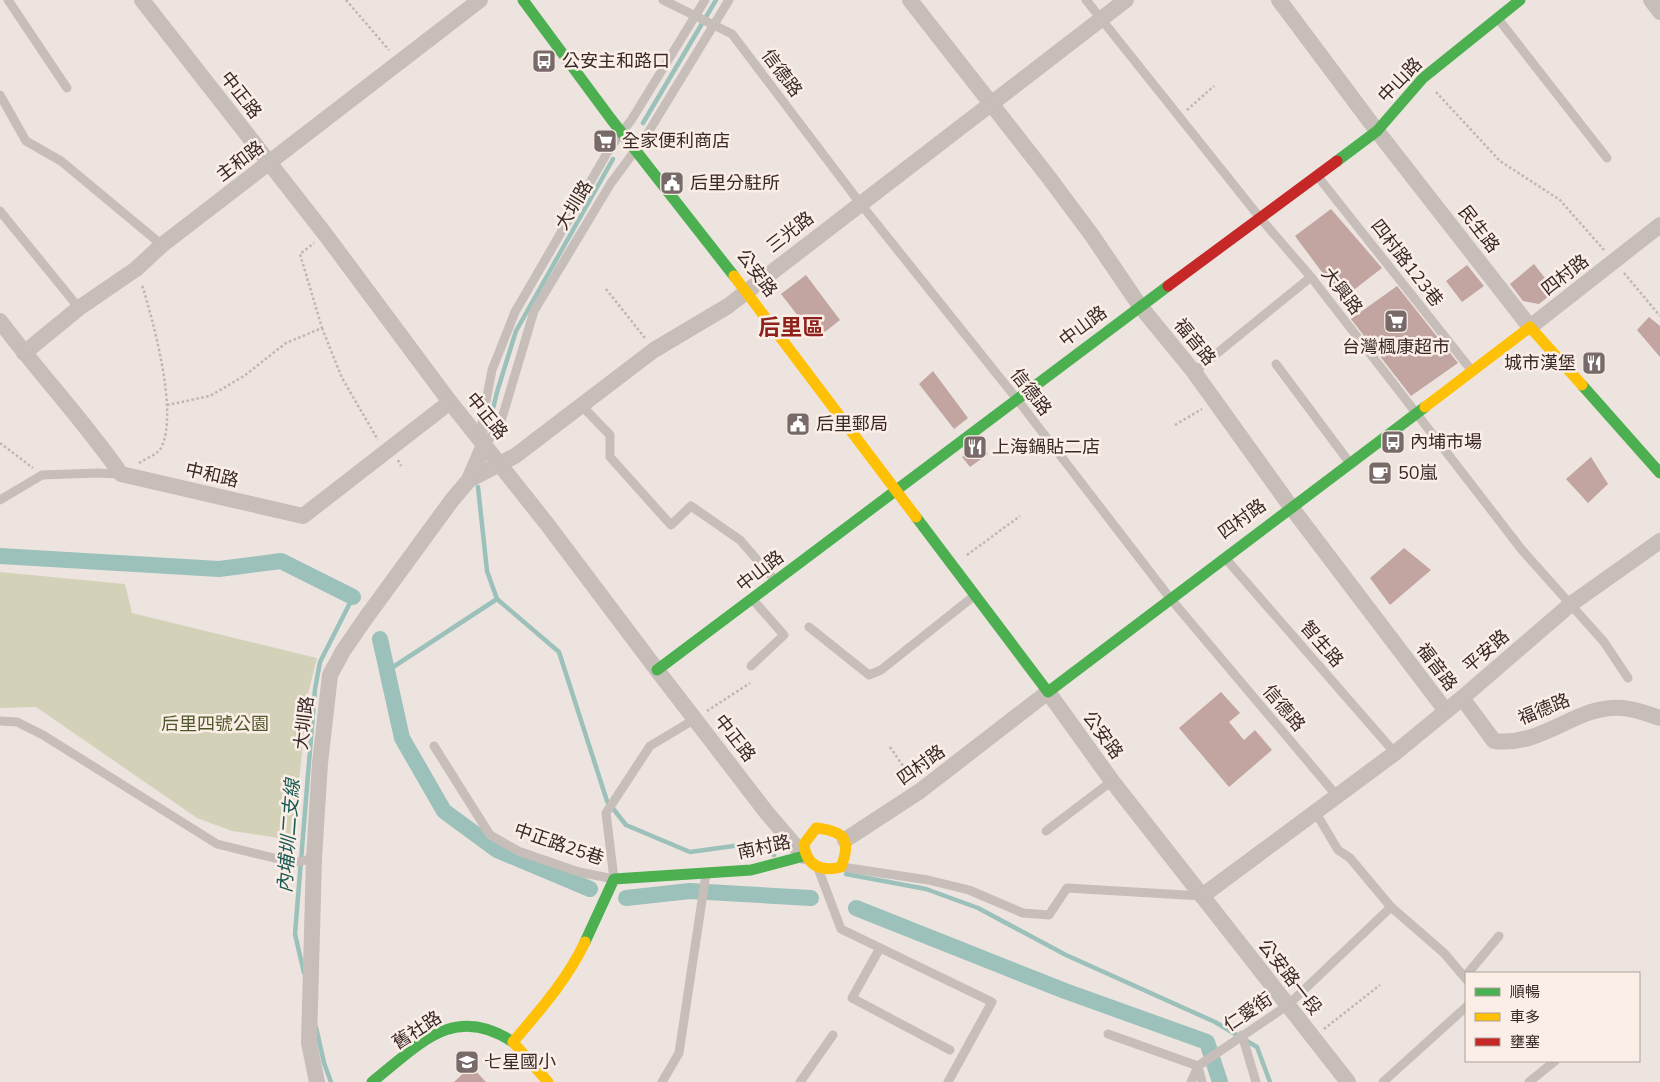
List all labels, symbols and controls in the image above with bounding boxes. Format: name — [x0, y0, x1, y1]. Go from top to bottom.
street label: 信德路 — [756, 44, 808, 102]
bus stop icon: 公安主和路口 — [531, 48, 557, 74]
place label: 公安主和路口 — [562, 49, 670, 73]
street label: 中山路 — [1373, 52, 1427, 108]
street label: 中正路 — [215, 66, 267, 124]
supermarket icon: 全家便利商店 — [592, 128, 618, 154]
place label: 全家便利商店 — [622, 129, 730, 153]
street label: 主和路 — [211, 135, 269, 187]
public building icon: 后里分駐所 — [659, 170, 685, 196]
place label: 后里分駐所 — [690, 171, 780, 195]
street label: 大圳路 — [550, 176, 598, 234]
street label: 民生路 — [1453, 200, 1505, 258]
street label: 三光路 — [761, 206, 819, 258]
street label: 四村路123巷 — [1365, 214, 1449, 312]
street label: 公安路 — [731, 244, 783, 302]
street label: 四村路 — [1536, 249, 1594, 301]
street label: 大興路 — [1316, 262, 1368, 320]
street label: 中山路 — [1054, 300, 1112, 352]
supermarket icon: 台灣楓康超市 — [1383, 308, 1409, 334]
district label: 后里區 — [758, 313, 824, 343]
street label: 福音路 — [1169, 313, 1221, 371]
place label: 台灣楓康超市 — [1342, 335, 1450, 359]
restaurant icon: 城市漢堡 — [1581, 350, 1607, 376]
place label: 城市漢堡 — [1504, 351, 1576, 375]
street label: 信德路 — [1005, 363, 1057, 421]
street label: 中正路 — [461, 387, 513, 445]
public building icon: 后里郵局 — [785, 411, 811, 437]
place label: 后里郵局 — [816, 412, 888, 436]
bus stop icon: 內埔市場 — [1380, 429, 1406, 455]
place label: 內埔市場 — [1410, 430, 1482, 454]
restaurant icon: 上海鍋貼二店 — [962, 434, 988, 460]
place label: 上海鍋貼二店 — [992, 435, 1100, 459]
street label: 中和路 — [183, 457, 241, 493]
cafe icon: 50嵐 — [1367, 460, 1393, 486]
place label: 50嵐 — [1398, 461, 1438, 485]
street label: 四村路 — [1213, 493, 1271, 545]
street label: 中山路 — [731, 545, 789, 597]
street label: 智生路 — [1295, 616, 1349, 672]
street label: 平安路 — [1458, 624, 1514, 678]
street label: 福音路 — [1411, 638, 1463, 696]
street label: 信德路 — [1257, 680, 1311, 736]
street label: 福德路 — [1514, 688, 1574, 730]
street label: 大圳路 — [289, 695, 319, 751]
street label: 公安路 — [1077, 706, 1129, 764]
street label: 中正路 — [709, 709, 761, 767]
park label: 后里四號公園 — [161, 712, 269, 736]
street label: 四村路 — [892, 739, 950, 791]
water label: 內埔圳二支線 — [272, 776, 306, 894]
street label: 中正路25巷 — [511, 817, 607, 871]
street label: 南村路 — [735, 830, 793, 864]
street label: 公安路一段 — [1253, 934, 1327, 1020]
legend — [1465, 972, 1640, 1062]
text: 順暢 — [1510, 982, 1540, 1002]
street label: 仁愛街 — [1219, 987, 1277, 1037]
street label: 舊社路 — [388, 1005, 446, 1055]
text: 車多 — [1510, 1007, 1540, 1027]
text: 壅塞 — [1510, 1032, 1540, 1052]
school or university icon: 七星國小 — [454, 1049, 480, 1075]
place label: 七星國小 — [484, 1050, 556, 1074]

